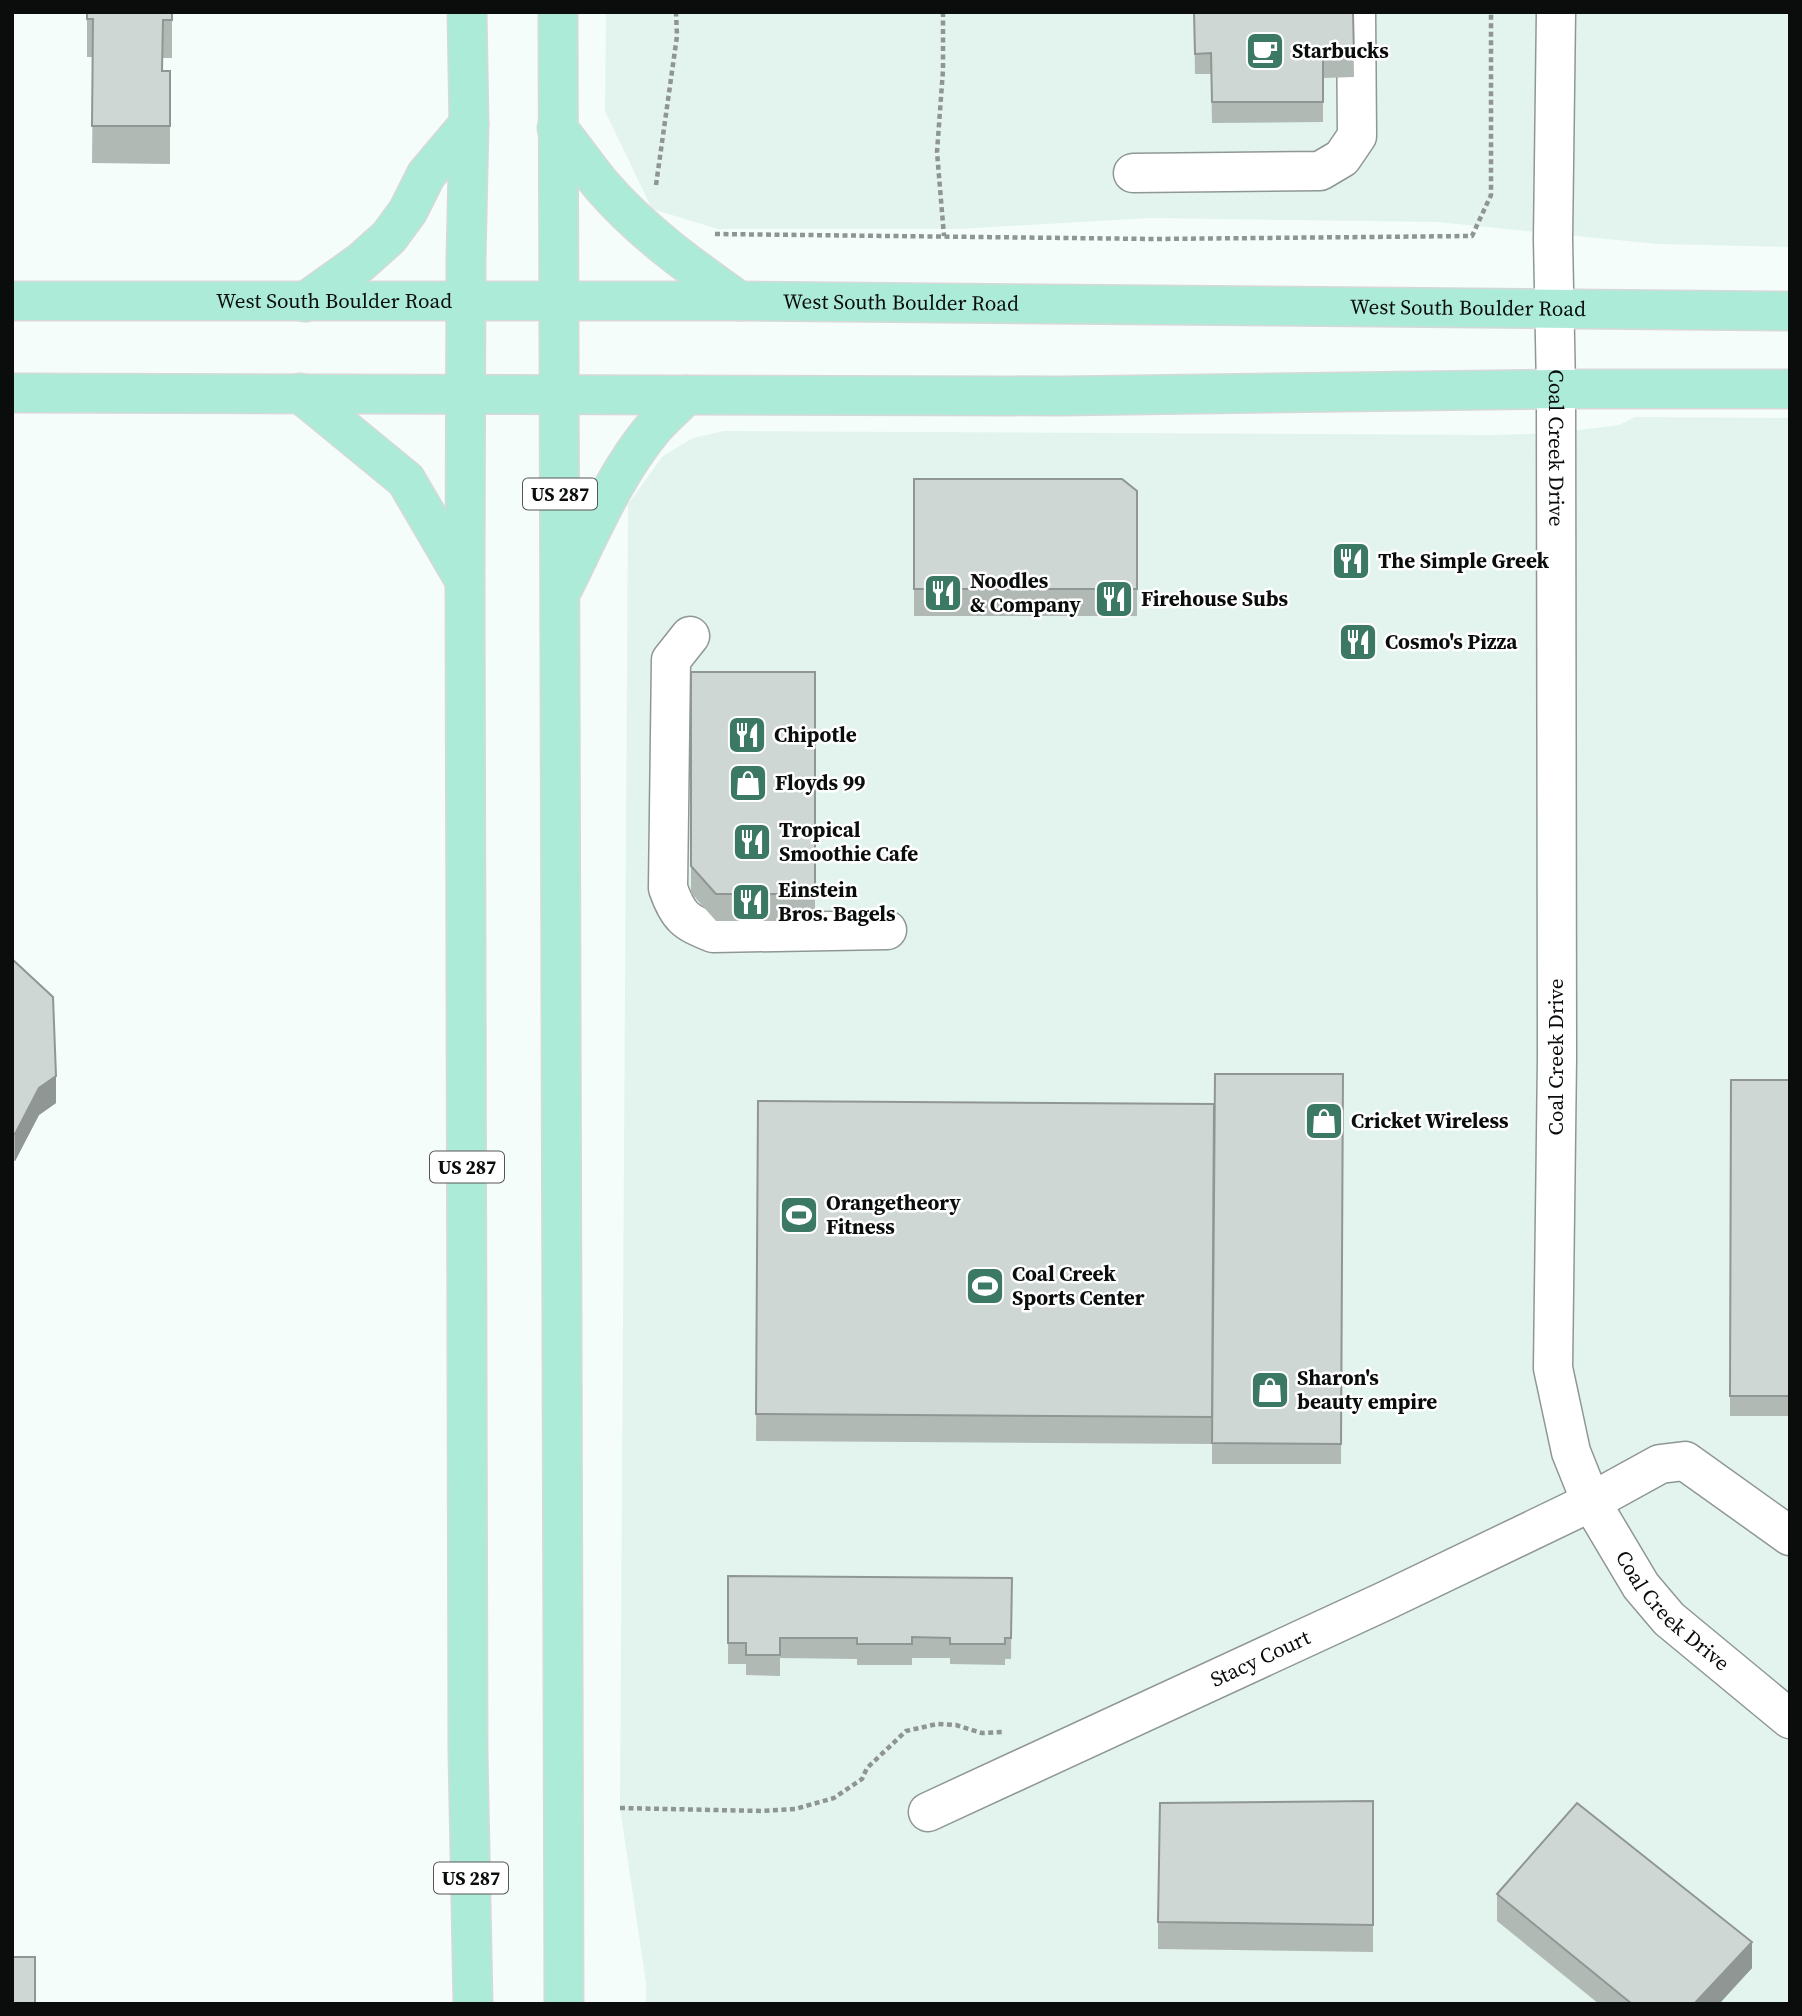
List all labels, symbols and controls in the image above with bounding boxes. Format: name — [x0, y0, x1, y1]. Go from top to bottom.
cafe icon: Starbucks — [1244, 30, 1286, 72]
place label: Starbucks — [1292, 36, 1389, 65]
street label: West South Boulder Road — [216, 286, 452, 315]
street label: West South Boulder Road — [783, 286, 1019, 318]
street label: West South Boulder Road — [1350, 292, 1586, 323]
street label: Coal Creek Drive — [1542, 369, 1571, 526]
road number: US 287 — [523, 478, 597, 509]
restaurant icon: The Simple Greek — [1330, 540, 1372, 582]
place label: The Simple Greek — [1378, 546, 1550, 575]
place label: Noodles & Company — [970, 566, 1081, 619]
restaurant icon: Noodles & Company — [922, 572, 964, 614]
restaurant icon: Firehouse Subs — [1093, 578, 1135, 620]
place label: Firehouse Subs — [1141, 584, 1289, 613]
restaurant icon: Cosmo's Pizza — [1337, 621, 1379, 663]
place label: Cosmo's Pizza — [1385, 627, 1518, 656]
restaurant icon: Chipotle — [726, 714, 768, 756]
place label: Chipotle — [774, 720, 857, 749]
shop icon: Floyds 99 — [727, 762, 769, 804]
place label: Floyds 99 — [775, 768, 865, 797]
place label: Tropical Smoothie Cafe — [779, 815, 918, 868]
restaurant icon: Tropical Smoothie Cafe — [731, 821, 773, 863]
place label: Einstein Bros. Bagels — [778, 875, 896, 928]
restaurant icon: Einstein Bros. Bagels — [730, 881, 772, 923]
street label: Coal Creek Drive — [1541, 979, 1570, 1135]
shop icon: Cricket Wireless — [1303, 1100, 1345, 1142]
place label: Cricket Wireless — [1351, 1106, 1509, 1135]
road number: US 287 — [430, 1152, 504, 1182]
place label: Orangetheory Fitness — [826, 1188, 961, 1241]
sports icon: Orangetheory Fitness — [778, 1194, 820, 1236]
place label: Coal Creek Sports Center — [1012, 1259, 1145, 1312]
sports icon: Coal Creek Sports Center — [964, 1265, 1006, 1307]
place label: Sharon's beauty empire — [1297, 1363, 1437, 1416]
shop icon: Sharon's beauty empire — [1249, 1369, 1291, 1411]
street label: Coal Creek Drive — [1609, 1545, 1736, 1677]
street label: Stacy Court — [1205, 1622, 1315, 1694]
road number: US 287 — [434, 1862, 508, 1894]

